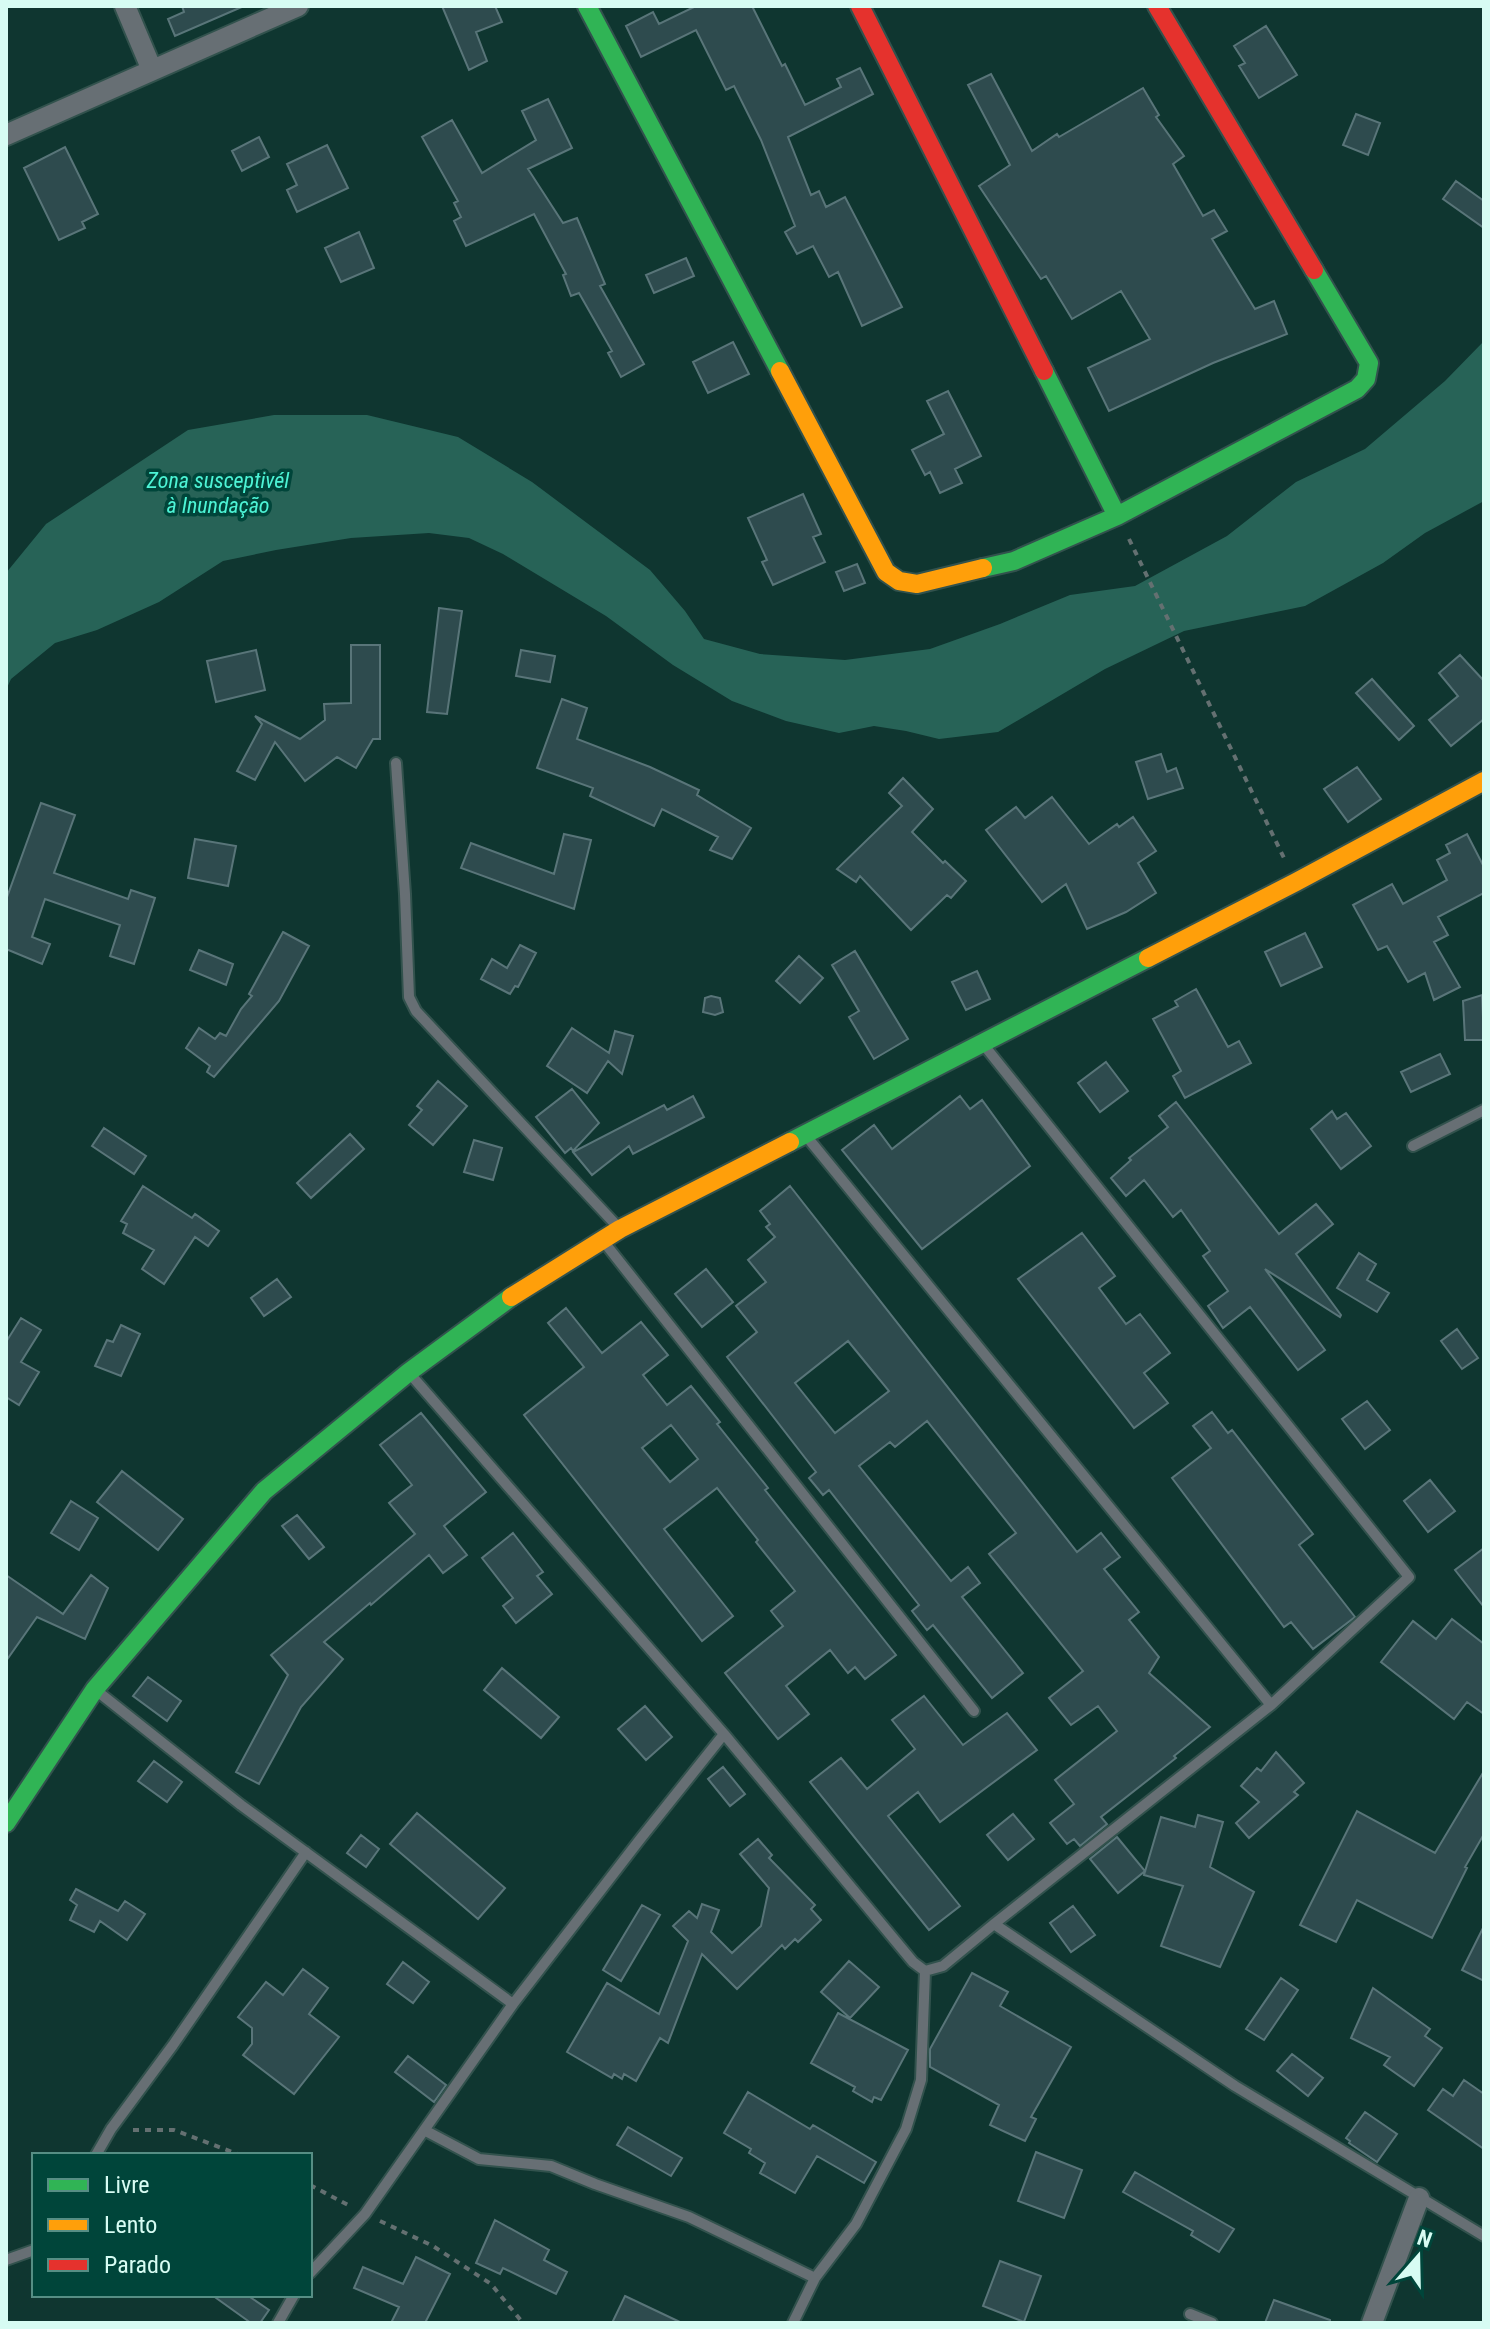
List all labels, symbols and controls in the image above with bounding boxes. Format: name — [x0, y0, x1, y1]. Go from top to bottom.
water label: Zona susceptivél à Inundação — [146, 468, 290, 518]
legend — [32, 2153, 312, 2297]
text: Livre — [104, 2171, 150, 2199]
text: Lento — [104, 2211, 157, 2239]
north arrow — [1378, 2217, 1458, 2297]
text: N — [1414, 2225, 1435, 2253]
text: Parado — [104, 2251, 171, 2279]

